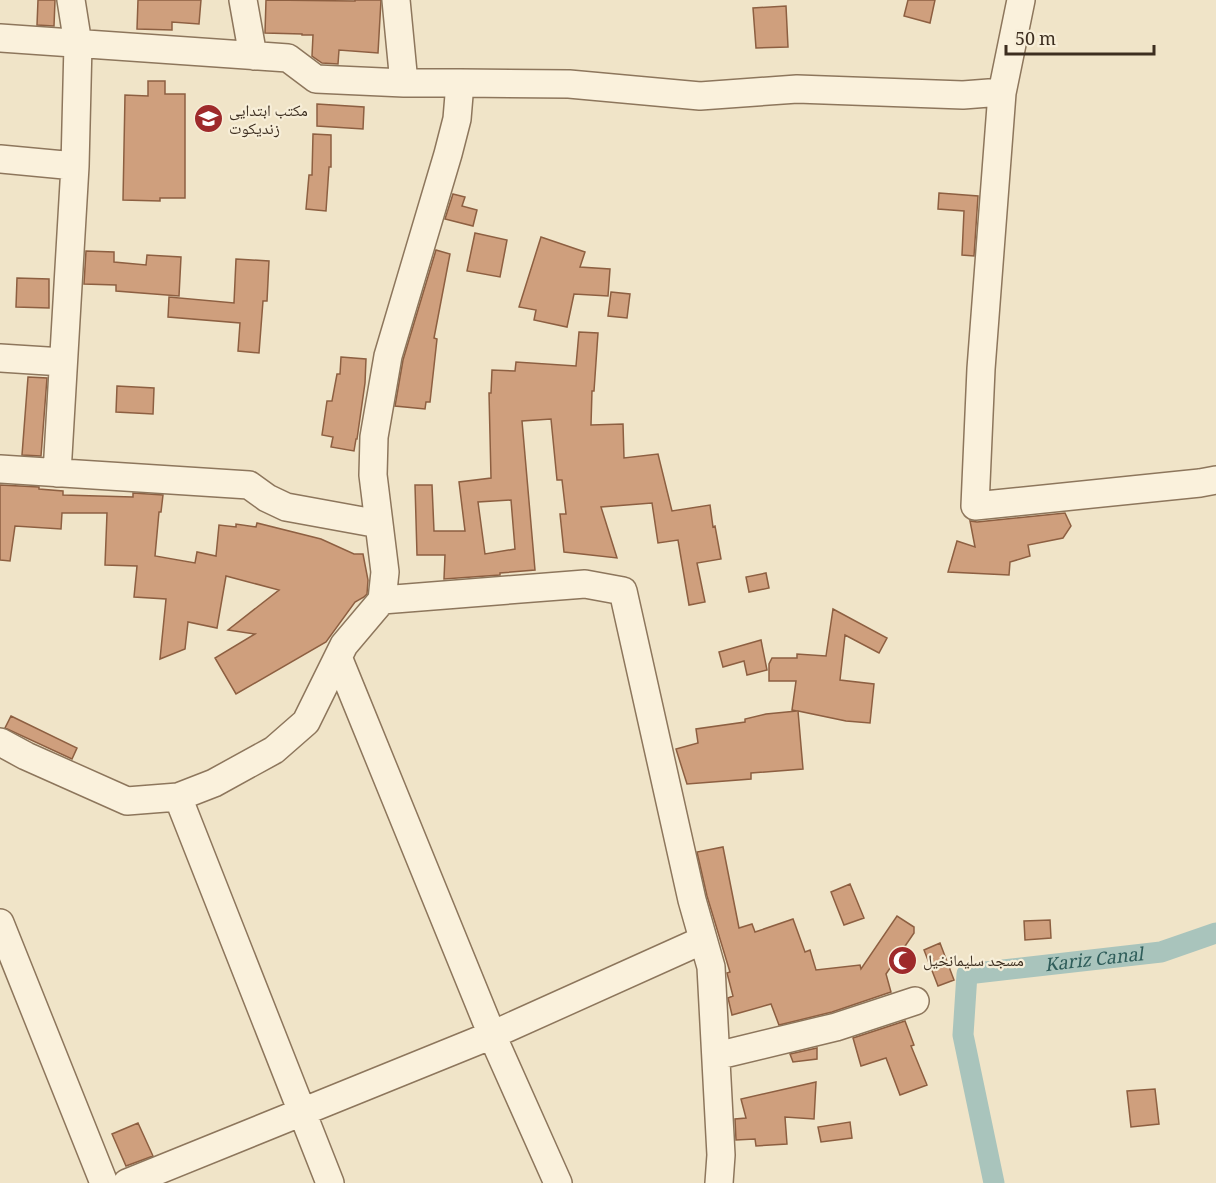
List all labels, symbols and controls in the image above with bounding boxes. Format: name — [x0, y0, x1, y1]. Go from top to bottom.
scale bar — [1006, 18, 1154, 56]
text: 50 m — [1015, 26, 1056, 56]
place label: مکتب ابتدایی زندیکوت — [229, 99, 308, 144]
school or university icon: مکتب ابتدایی زندیکوت — [192, 103, 224, 135]
water label: Kariz Canal — [1043, 941, 1147, 982]
mosque icon: مسجد سلیمانخیل — [886, 944, 918, 976]
place label: مسجد سلیمانخیل — [923, 949, 1024, 976]

